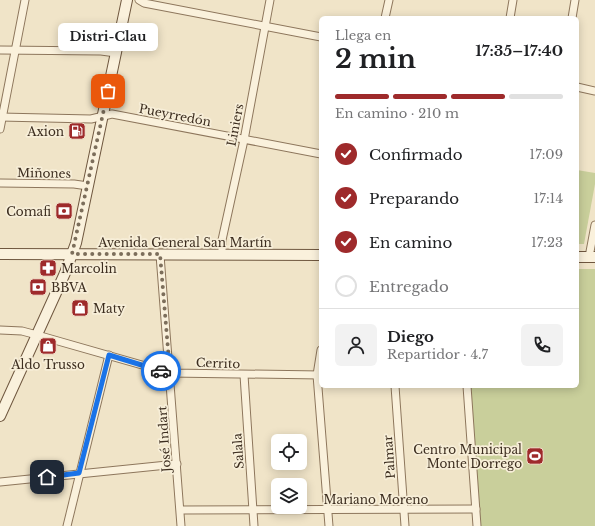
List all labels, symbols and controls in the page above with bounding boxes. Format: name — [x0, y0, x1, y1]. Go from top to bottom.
callout: Distri-Clau — [58, 23, 158, 51]
text: Llega en — [335, 27, 391, 44]
text: Distri-Clau — [70, 28, 146, 45]
text: 17:35–17:40 — [475, 41, 563, 60]
text: 2 min — [335, 43, 416, 75]
pin — [91, 74, 125, 108]
icon: bag — [97, 80, 119, 102]
street label: Pueyrredón — [138, 101, 212, 129]
street label: Liniers — [224, 102, 246, 148]
text: En camino · 210 m — [335, 105, 459, 122]
fuel station icon: Axion — [67, 121, 87, 141]
place label: Axion — [26, 124, 64, 139]
icon: check — [335, 143, 357, 165]
text: Confirmado — [369, 145, 462, 164]
text: 17:09 — [529, 146, 563, 163]
street label: Miñones — [17, 165, 71, 181]
icon: check — [335, 187, 357, 209]
text: Preparando — [369, 189, 459, 208]
text: 17:14 — [534, 190, 563, 207]
bank icon: Comafi — [54, 201, 74, 221]
place label: Comafi — [6, 204, 51, 219]
icon: check — [335, 231, 357, 253]
text: En camino — [369, 233, 452, 252]
text: 17:23 — [531, 234, 563, 251]
street label: Avenida General San Martín — [97, 235, 272, 250]
pharmacy icon: Marcolin — [38, 258, 58, 278]
place label: Marcolin — [61, 261, 117, 276]
bank icon: BBVA — [28, 277, 48, 297]
text: Entregado — [369, 277, 449, 296]
place label: BBVA — [51, 280, 87, 295]
shop icon: Maty — [70, 298, 90, 318]
place label: Maty — [93, 301, 125, 316]
button: person — [335, 324, 377, 366]
button: phone — [521, 324, 563, 366]
text: Diego — [387, 327, 434, 346]
shop icon: Aldo Trusso — [38, 336, 58, 356]
text: Repartidor · 4.7 — [387, 346, 488, 363]
courier — [141, 351, 181, 391]
street label: Cerrito — [196, 355, 241, 371]
place label: Aldo Trusso — [10, 357, 85, 372]
icon: car — [150, 360, 172, 382]
street label: José Indart — [154, 405, 174, 475]
street label: Salala — [229, 432, 247, 469]
map controls — [271, 434, 307, 514]
button: locate — [271, 434, 307, 470]
street label: Palmar — [380, 434, 398, 479]
place label: Centro Municipal Monte Dorrego — [413, 442, 522, 471]
sports icon: Centro Municipal Monte Dorrego — [525, 446, 545, 466]
pin — [30, 460, 64, 494]
icon: home — [36, 466, 58, 488]
button: layers — [271, 478, 307, 514]
street label: Mariano Moreno — [324, 492, 429, 507]

